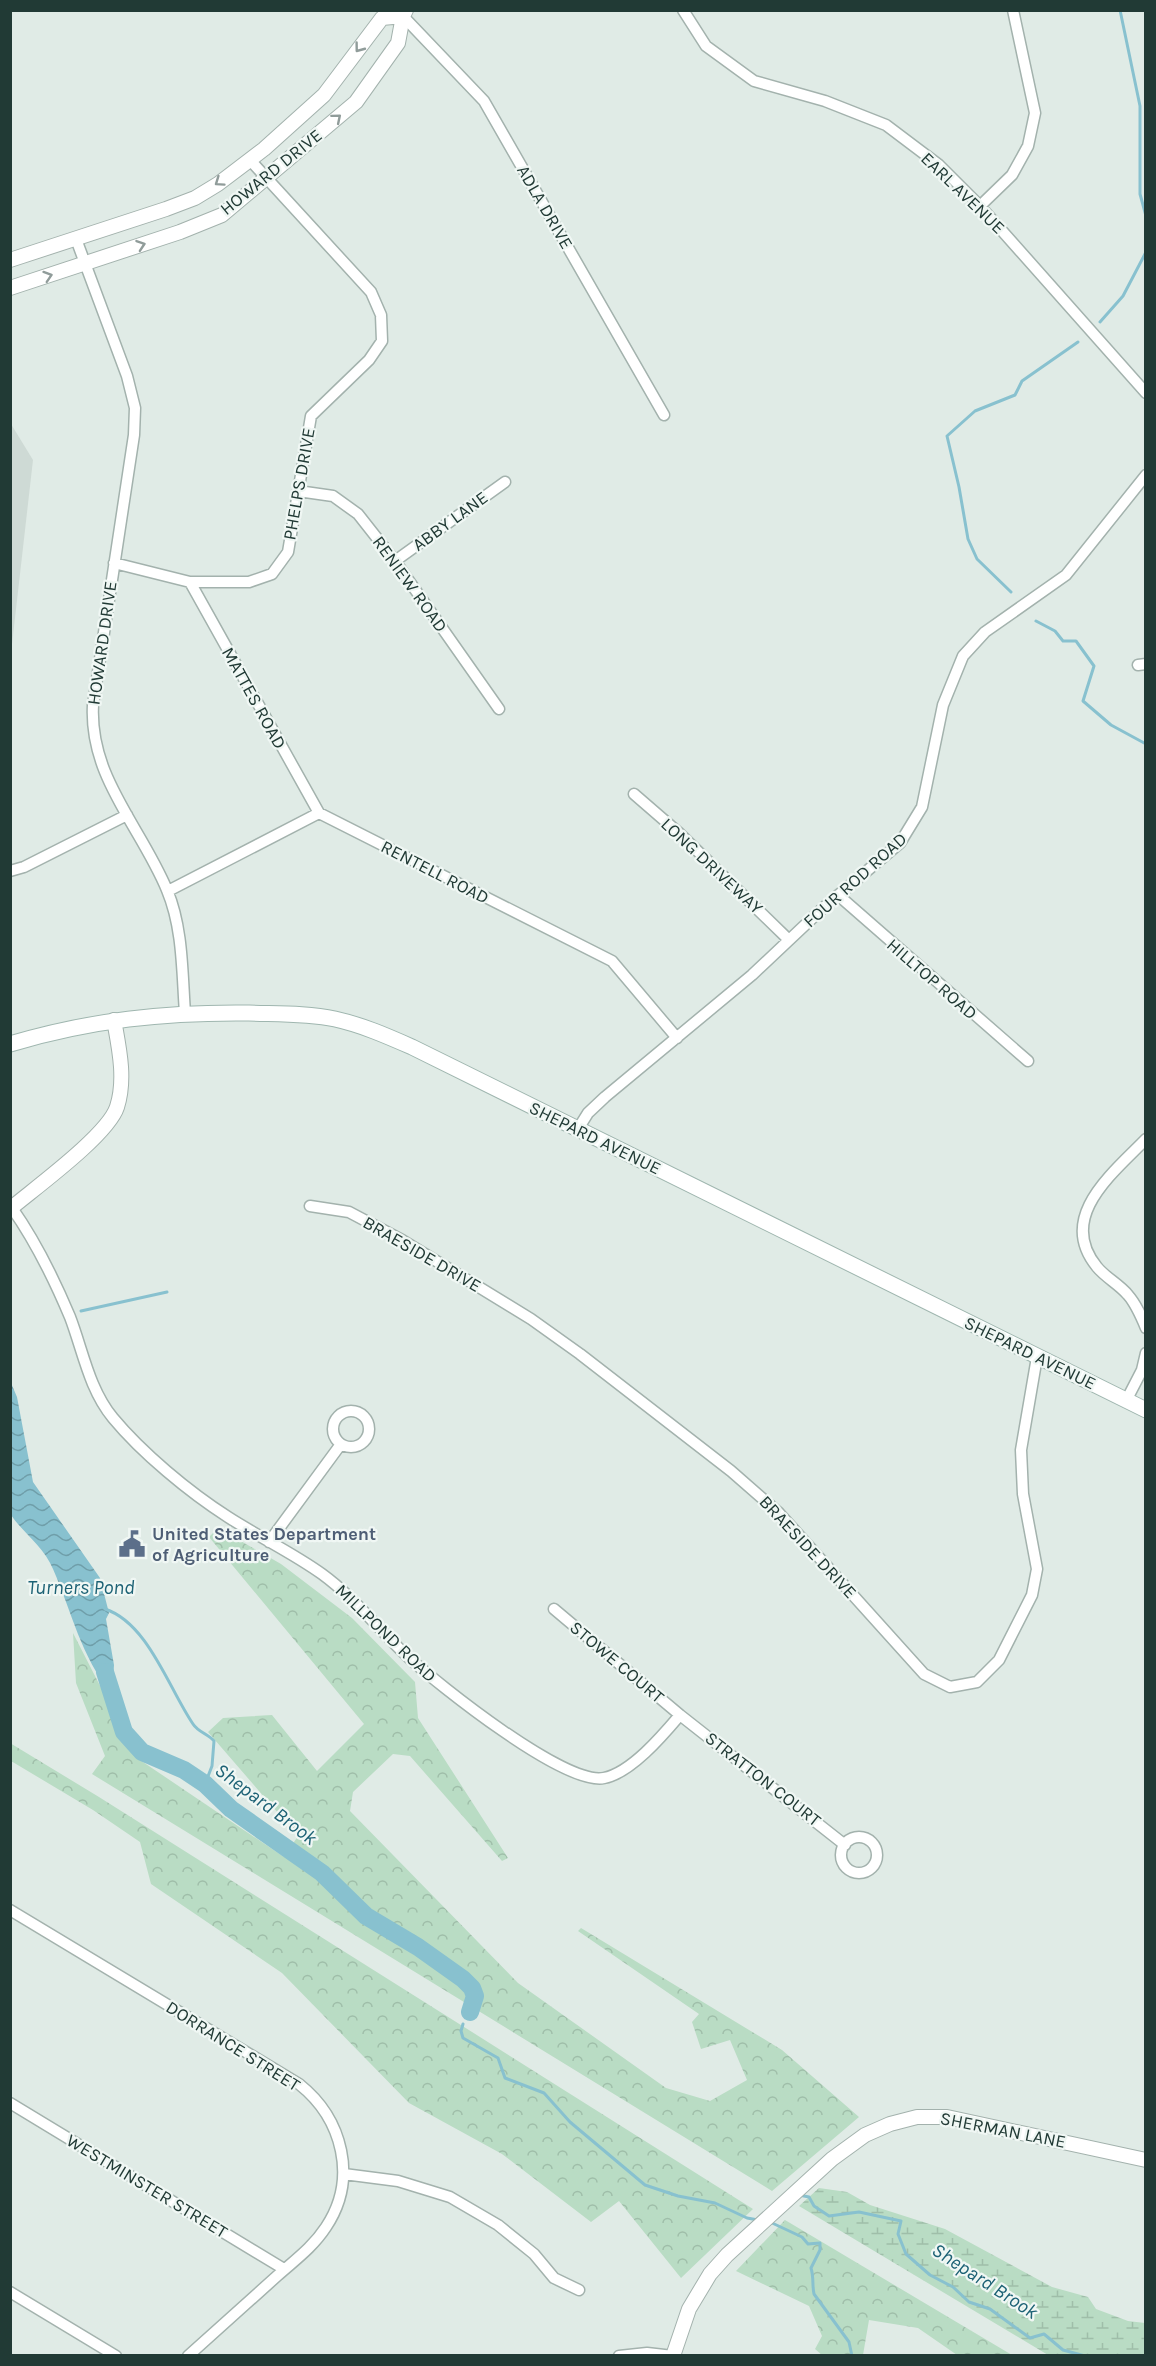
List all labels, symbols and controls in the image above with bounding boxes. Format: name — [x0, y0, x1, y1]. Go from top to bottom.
one-way arrow — [356, 42, 367, 53]
one-way arrow — [330, 114, 341, 125]
street label: HOWARD DRIVE — [216, 124, 326, 220]
street label: EARL AVENUE — [916, 147, 1010, 239]
street label: ADLA DRIVE — [512, 161, 578, 253]
one-way arrow — [215, 175, 226, 186]
one-way arrow — [135, 240, 146, 252]
one-way arrow — [42, 271, 53, 283]
street label: PHELPS DRIVE — [278, 426, 320, 542]
street label: ABBY LANE — [408, 486, 492, 556]
street label: RENIEW ROAD — [368, 531, 452, 637]
street label: HOWARD DRIVE — [82, 580, 122, 706]
street label: MATTES ROAD — [217, 643, 291, 753]
street label: LONG DRIVEWAY — [656, 813, 768, 919]
street label: FOUR ROD ROAD — [799, 828, 911, 932]
street label: RENTELL ROAD — [377, 835, 493, 909]
street label: HILLTOP ROAD — [882, 934, 982, 1024]
street label: SHEPARD AVENUE — [525, 1097, 665, 1179]
street label: BRAESIDE DRIVE — [359, 1211, 485, 1297]
street label: SHEPARD AVENUE — [960, 1312, 1100, 1394]
street label: BRAESIDE DRIVE — [755, 1491, 861, 1603]
place label: United States Department of Agriculture — [152, 1523, 376, 1566]
public building icon: United States Department of Agriculture — [117, 1529, 147, 1559]
water label: Turners Pond — [27, 1576, 135, 1599]
street label: MILLPOND ROAD — [331, 1579, 441, 1687]
street label: STOWE COURT — [565, 1616, 669, 1708]
street label: STRATTON COURT — [701, 1727, 825, 1831]
water label: Shepard Brook — [211, 1758, 322, 1850]
street label: DORRANCE STREET — [162, 1996, 304, 2096]
street label: SHERMAN LANE — [938, 2107, 1068, 2153]
street label: WESTMINSTER STREET — [62, 2129, 232, 2243]
water label: Shepard Brook — [928, 2238, 1043, 2324]

